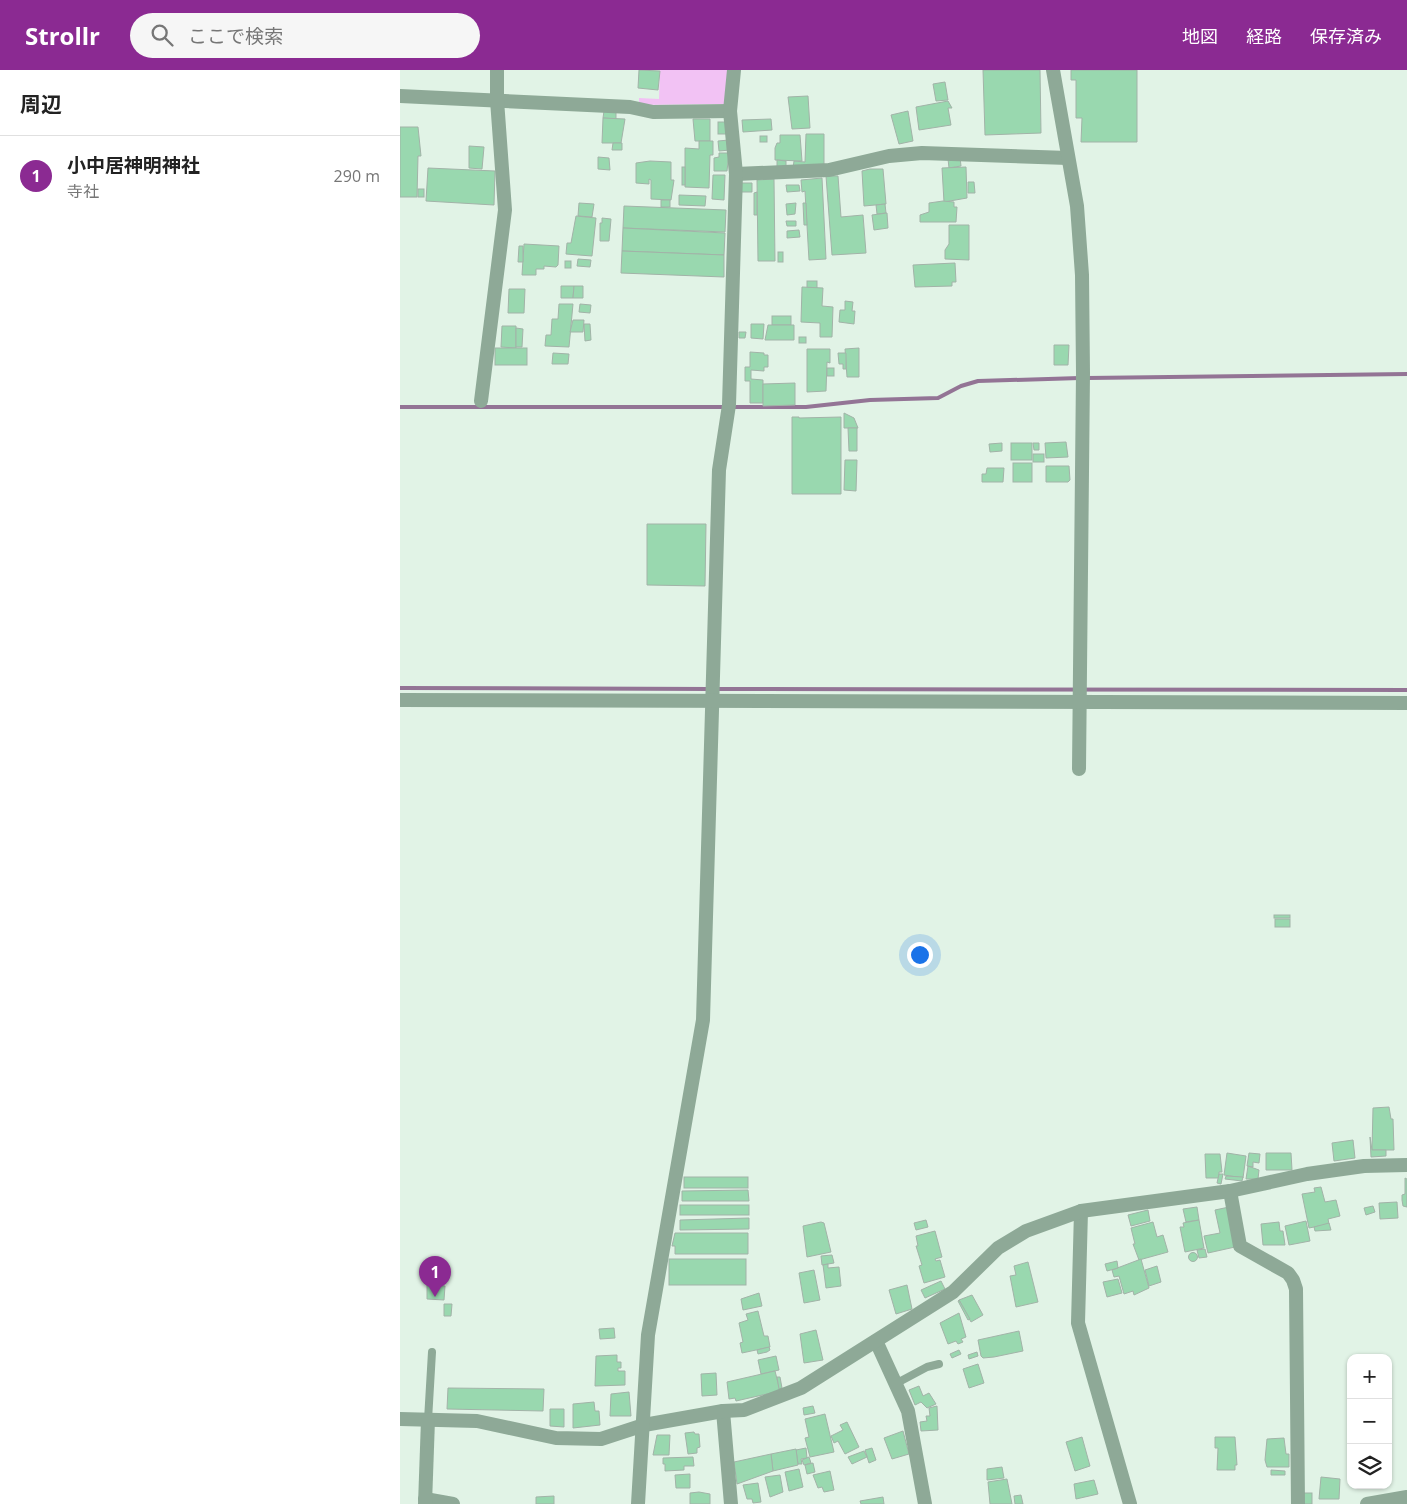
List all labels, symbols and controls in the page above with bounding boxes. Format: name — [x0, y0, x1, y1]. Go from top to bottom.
search box — [130, 13, 480, 58]
text: Strollr — [25, 19, 100, 52]
icon: search — [148, 21, 176, 49]
text: ここで検索 — [188, 23, 283, 49]
text: 地図 — [1182, 24, 1218, 48]
text: 経路 — [1246, 24, 1282, 48]
text: 保存済み — [1310, 24, 1382, 48]
text: 周辺 — [20, 90, 62, 118]
text: 小中居神明神社 — [67, 152, 200, 178]
text: 1 — [31, 165, 41, 187]
text: 290 m — [334, 165, 380, 187]
text: 寺社 — [67, 180, 99, 202]
your location — [907, 942, 933, 968]
pin: 1 — [419, 1256, 451, 1297]
map controls — [1347, 1354, 1392, 1489]
button: + — [1347, 1354, 1392, 1399]
button: − — [1347, 1399, 1392, 1444]
button: layers — [1347, 1444, 1392, 1489]

